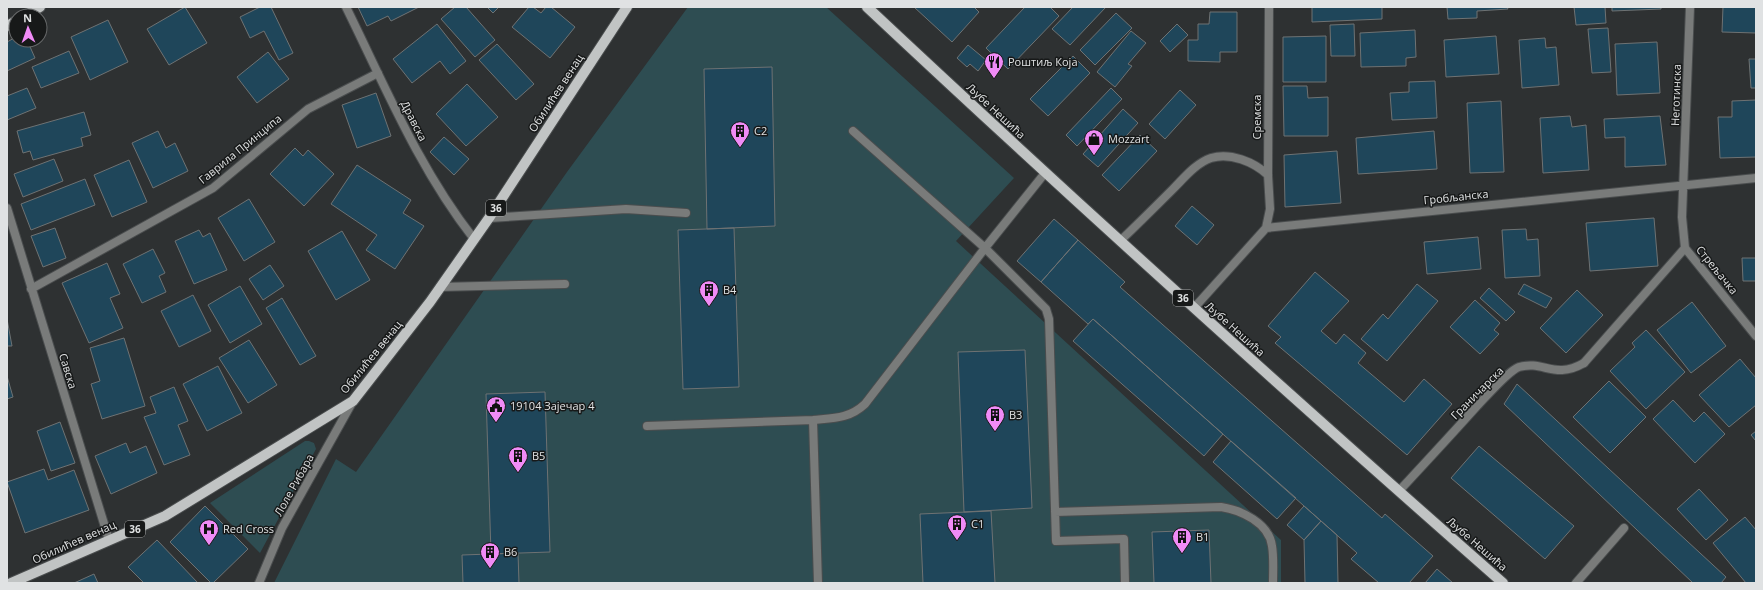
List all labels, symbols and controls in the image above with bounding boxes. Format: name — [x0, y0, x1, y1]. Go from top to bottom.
north arrow — [8, 8, 48, 48]
text: N — [23, 10, 32, 25]
street label: Обилићев венац — [525, 51, 586, 135]
restaurant icon: Роштиљ Која — [983, 51, 1005, 79]
place label: Роштиљ Која — [1008, 54, 1078, 69]
street label: Неготинска — [1667, 64, 1684, 126]
street label: Љубе Нешића — [964, 79, 1029, 142]
street label: Сремска — [1249, 95, 1264, 139]
street label: Дравска — [398, 98, 431, 144]
street label: Гаврила Принципа — [195, 110, 284, 187]
building icon: C2 — [729, 120, 751, 148]
place label: C2 — [754, 123, 767, 138]
shop icon: Mozzart — [1083, 128, 1105, 156]
place label: Mozzart — [1108, 131, 1149, 146]
street label: Гробљанска — [1423, 186, 1489, 207]
road number: 36 — [486, 200, 506, 216]
street label: Стрељачка — [1693, 242, 1742, 297]
building icon: B4 — [698, 279, 720, 307]
place label: B4 — [723, 282, 737, 297]
road number: 36 — [1173, 290, 1193, 306]
street label: Љубе Нешића — [1202, 298, 1268, 359]
street label: Обилићев венац — [336, 317, 405, 396]
street label: Савска — [56, 351, 81, 390]
street label: Граничарска — [1447, 363, 1506, 422]
public building icon: 19104 Зајечар 4 — [485, 395, 507, 423]
place label: 19104 Зајечар 4 — [510, 398, 595, 413]
building icon: B3 — [984, 404, 1006, 432]
place label: B3 — [1009, 407, 1022, 422]
building icon: B5 — [507, 445, 529, 473]
place label: B5 — [532, 448, 545, 463]
street label: Лоле Рибара — [270, 451, 317, 518]
building icon: C1 — [946, 513, 968, 541]
street label: Љубе Нешића — [1444, 513, 1511, 574]
street label: Обилићев венац — [30, 516, 118, 567]
place label: C1 — [971, 516, 984, 531]
hospital icon: Red Cross — [198, 518, 220, 546]
road number: 36 — [125, 521, 145, 537]
place label: Red Cross — [223, 521, 274, 536]
building icon: B1 — [1171, 526, 1193, 554]
place label: B1 — [1196, 529, 1209, 544]
building icon: B6 — [479, 541, 501, 569]
place label: B6 — [504, 544, 517, 559]

